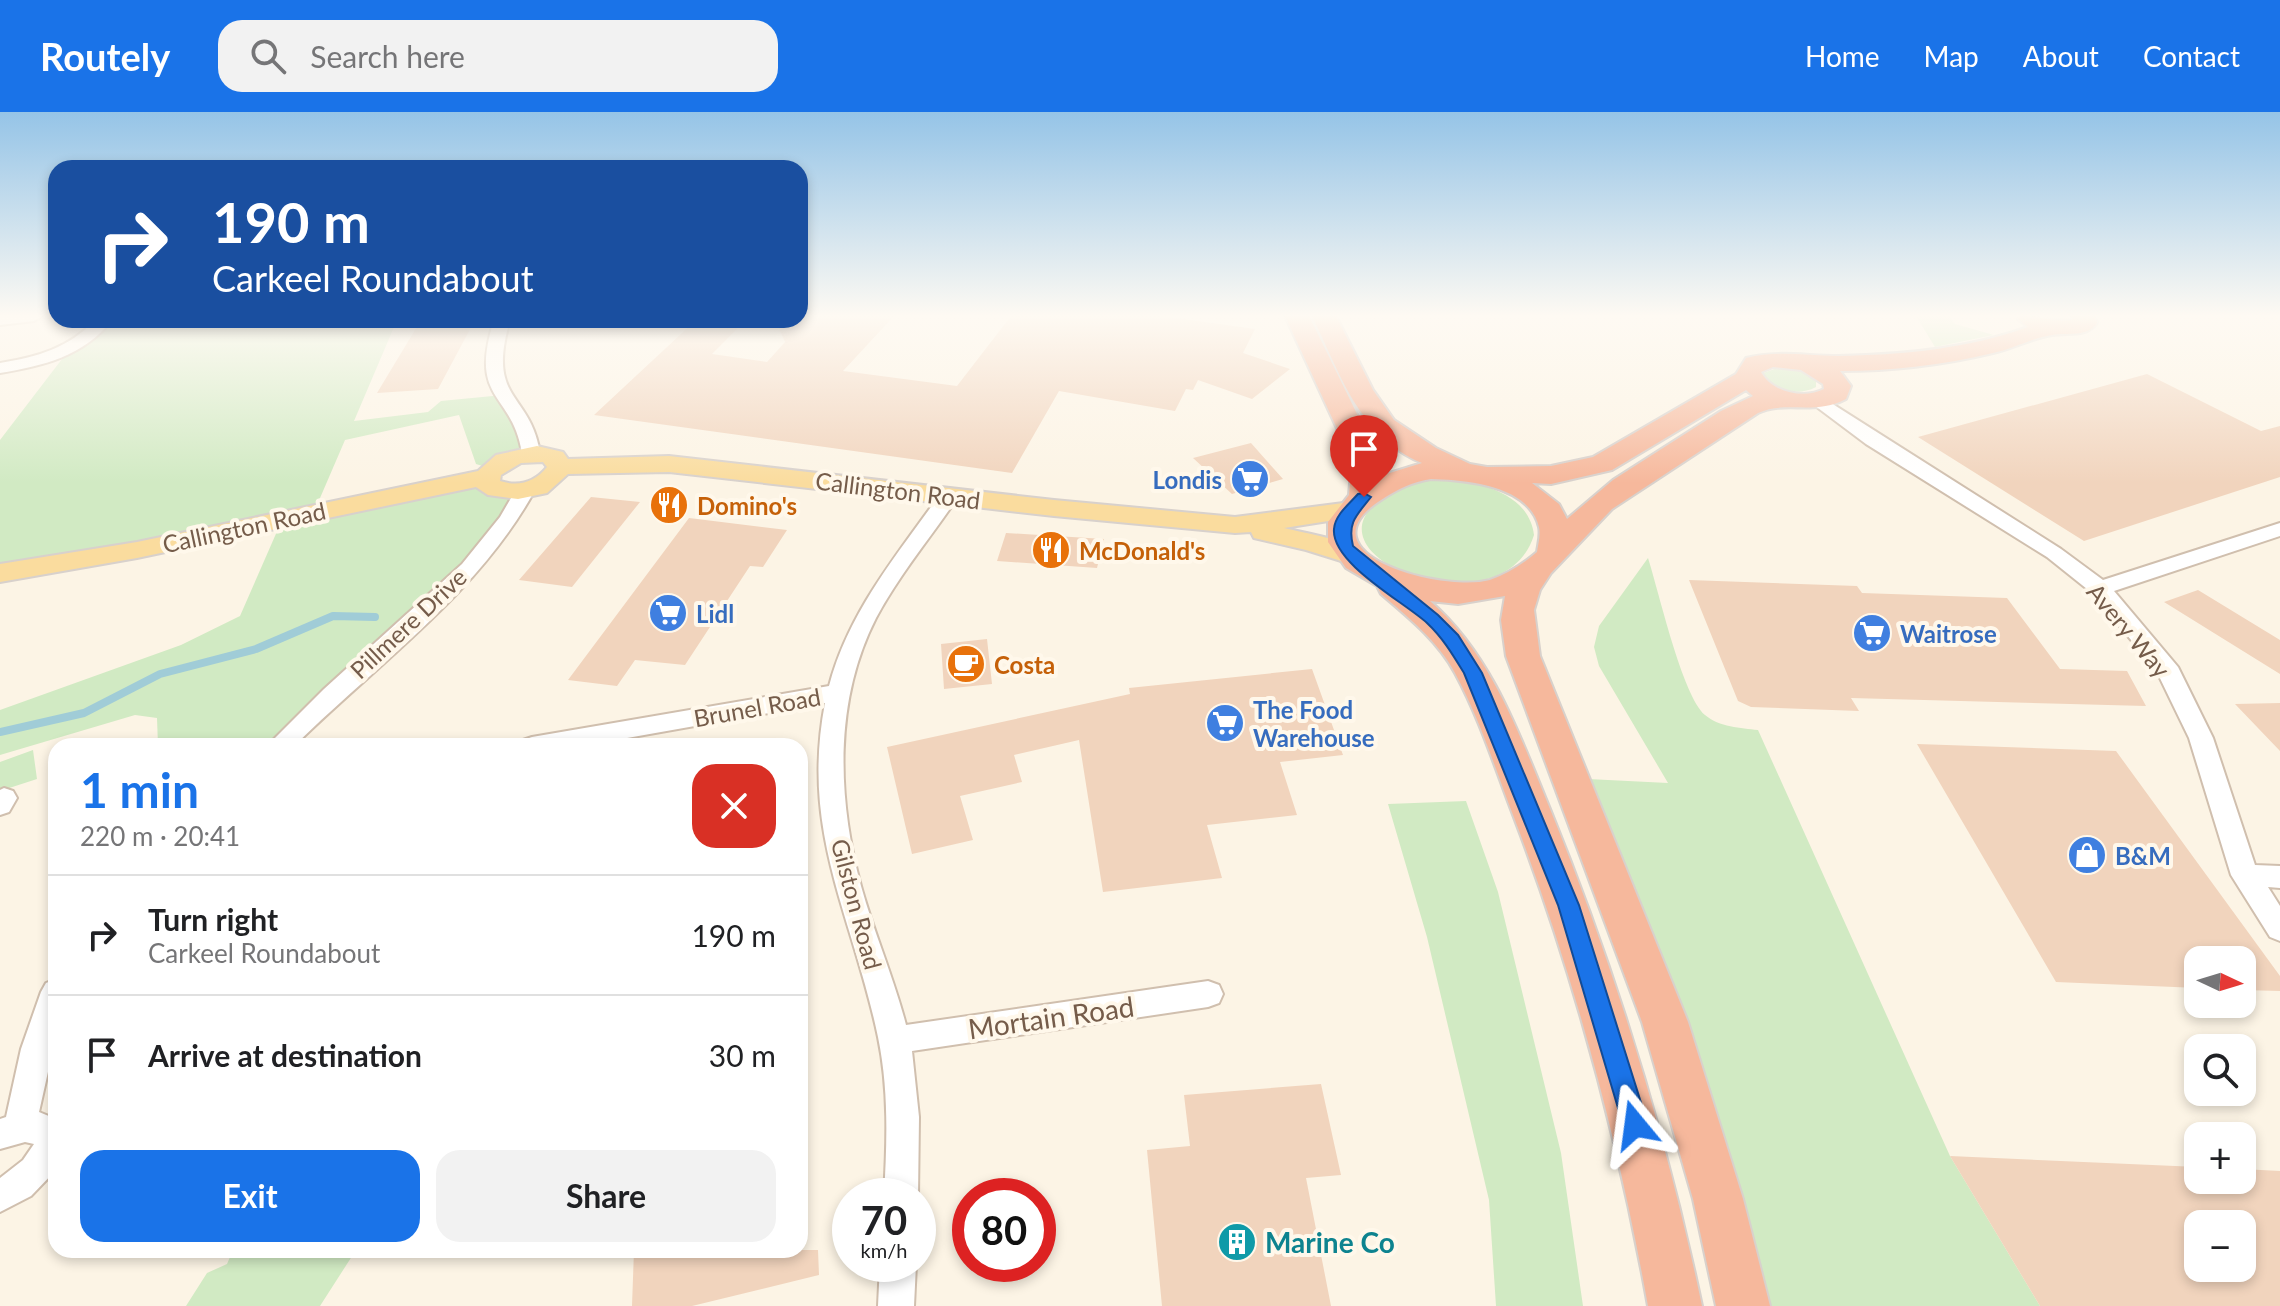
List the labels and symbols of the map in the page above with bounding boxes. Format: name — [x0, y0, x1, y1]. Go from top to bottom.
pin — [1330, 415, 1398, 497]
supermarket icon: Londis — [1229, 458, 1271, 500]
place label: Londis — [1153, 465, 1222, 494]
street label: Callington Road — [814, 466, 982, 514]
restaurant icon: Domino's — [648, 484, 690, 526]
place label: Domino's — [697, 491, 797, 520]
street label: Callington Road — [160, 496, 328, 558]
restaurant icon: McDonald's — [1030, 529, 1072, 571]
place label: McDonald's — [1079, 536, 1205, 565]
street label: Pillmere Drive — [344, 562, 472, 684]
street label: Avery Way — [2081, 577, 2177, 683]
supermarket icon: Lidl — [647, 592, 689, 634]
place label: Lidl — [696, 599, 734, 628]
supermarket icon: Waitrose — [1851, 612, 1893, 654]
place label: Waitrose — [1900, 619, 1997, 648]
cafe icon: Costa — [945, 643, 987, 685]
place label: Costa — [994, 650, 1055, 679]
street label: Brunel Road — [691, 682, 823, 732]
place label: The Food Warehouse — [1253, 695, 1375, 752]
supermarket icon: The Food Warehouse — [1204, 702, 1246, 744]
shop icon: B&M — [2066, 834, 2108, 876]
street label: Gilston Road — [826, 835, 888, 973]
place label: B&M — [2115, 841, 2171, 870]
north arrow — [2184, 946, 2256, 1018]
street label: Mortain Road — [966, 989, 1136, 1045]
position arrow — [1593, 1083, 1677, 1167]
speed limit sign: 80 — [952, 1178, 1056, 1282]
building icon: Marine Co — [1216, 1221, 1258, 1263]
place label: Marine Co — [1265, 1225, 1395, 1259]

